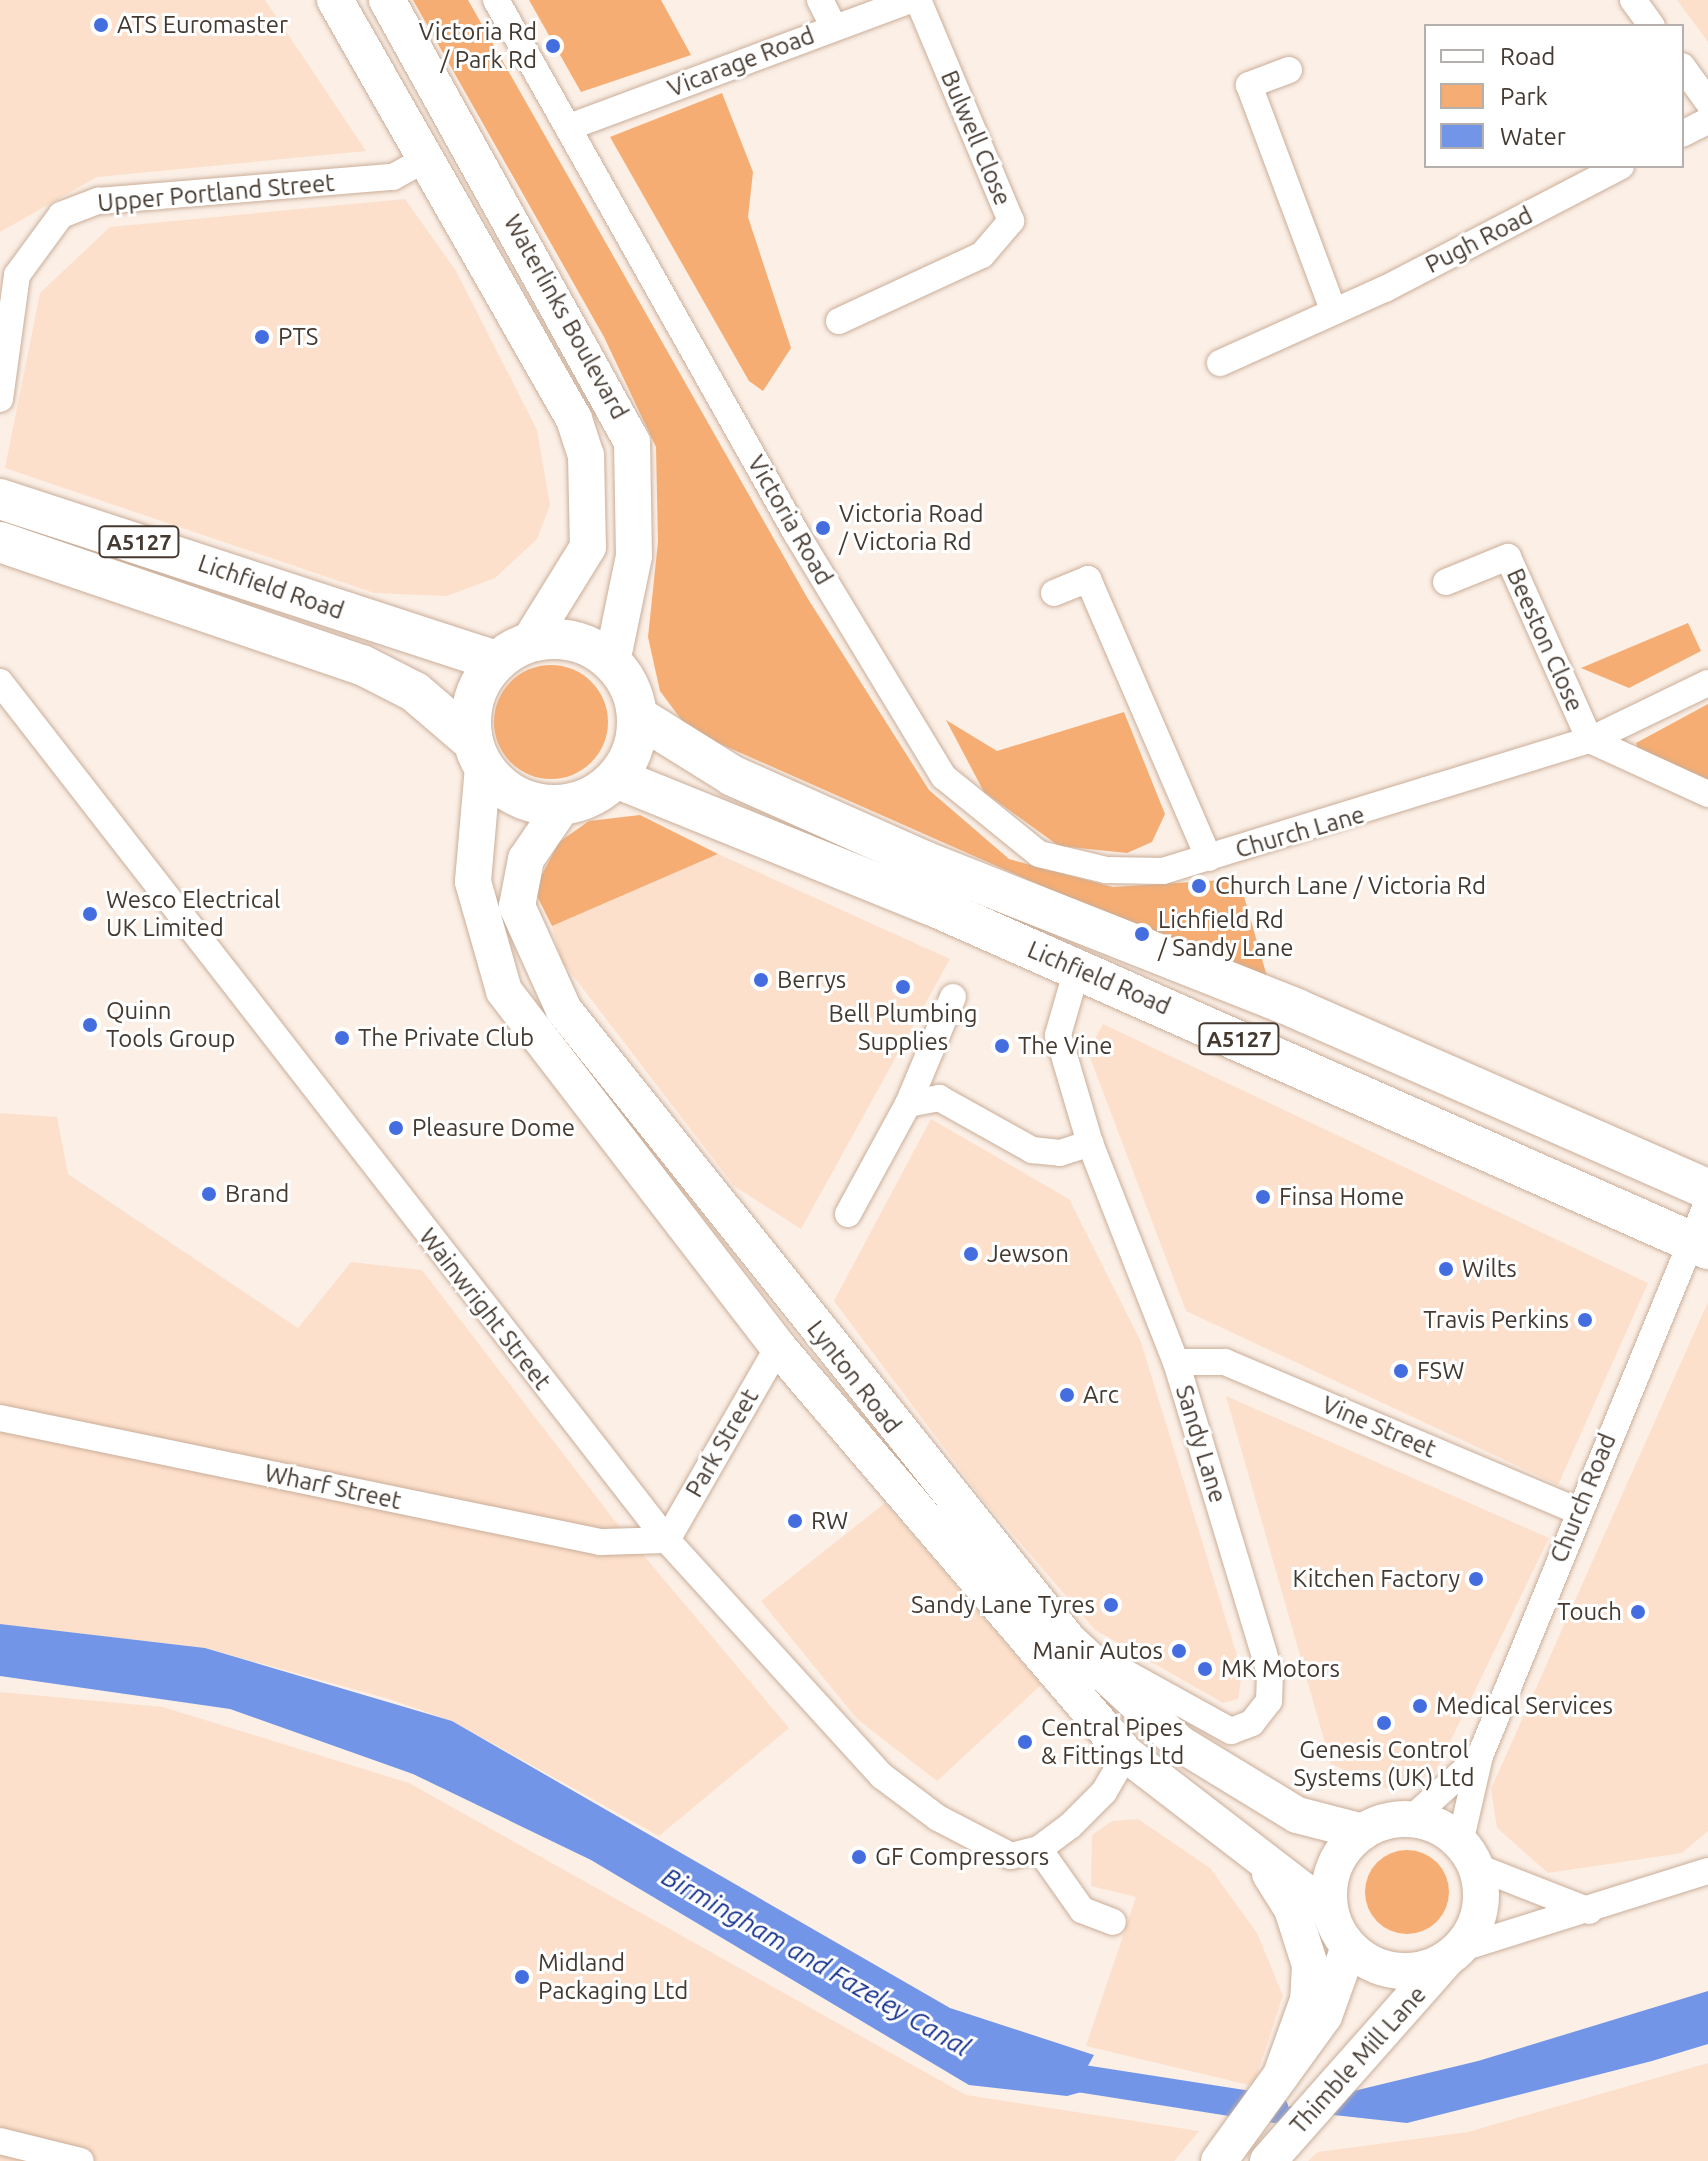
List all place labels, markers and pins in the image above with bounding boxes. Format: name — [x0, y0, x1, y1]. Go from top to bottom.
place label: ATS Euromaster — [117, 11, 288, 39]
marker: ATS Euromaster — [92, 16, 110, 34]
place label: Victoria Rd / Park Rd — [419, 18, 537, 74]
marker: Victoria Rd / Park Rd — [544, 37, 562, 55]
place label: PTS — [278, 323, 318, 351]
marker: PTS — [253, 328, 271, 346]
place label: Victoria Road / Victoria Rd — [839, 500, 984, 556]
marker: Victoria Road / Victoria Rd — [814, 519, 832, 537]
place label: Church Lane / Victoria Rd — [1215, 872, 1486, 900]
marker: Church Lane / Victoria Rd — [1190, 877, 1208, 895]
place label: Wesco Electrical UK Limited — [106, 886, 280, 942]
marker: Wesco Electrical UK Limited — [81, 905, 99, 923]
place label: Lichfield Rd / Sandy Lane — [1158, 906, 1294, 962]
marker: Lichfield Rd / Sandy Lane — [1133, 925, 1151, 943]
place label: Berrys — [777, 966, 846, 994]
marker: Berrys — [752, 971, 770, 989]
marker: Bell Plumbing Supplies — [894, 978, 912, 996]
place label: Quinn Tools Group — [106, 997, 235, 1053]
place label: Bell Plumbing Supplies — [829, 1000, 977, 1056]
marker: Quinn Tools Group — [81, 1016, 99, 1034]
place label: The Private Club — [358, 1024, 534, 1052]
marker: The Private Club — [333, 1029, 351, 1047]
place label: The Vine — [1018, 1032, 1113, 1060]
marker: The Vine — [993, 1037, 1011, 1055]
place label: Pleasure Dome — [412, 1114, 575, 1142]
marker: Pleasure Dome — [387, 1119, 405, 1137]
place label: Brand — [225, 1180, 289, 1208]
place label: Finsa Home — [1279, 1183, 1404, 1211]
marker: Brand — [200, 1185, 218, 1203]
marker: Finsa Home — [1254, 1188, 1272, 1206]
place label: Jewson — [987, 1240, 1069, 1268]
marker: Jewson — [962, 1245, 980, 1263]
place label: Wilts — [1462, 1255, 1517, 1283]
marker: Wilts — [1437, 1260, 1455, 1278]
place label: Travis Perkins — [1423, 1306, 1569, 1334]
marker: Travis Perkins — [1576, 1311, 1594, 1329]
place label: FSW — [1417, 1357, 1464, 1385]
marker: FSW — [1392, 1362, 1410, 1380]
place label: Arc — [1083, 1381, 1119, 1409]
marker: Arc — [1058, 1386, 1076, 1404]
place label: RW — [811, 1507, 848, 1535]
marker: RW — [786, 1512, 804, 1530]
place label: Kitchen Factory — [1293, 1565, 1460, 1593]
marker: Kitchen Factory — [1467, 1570, 1485, 1588]
place label: Sandy Lane Tyres — [911, 1591, 1095, 1619]
marker: Sandy Lane Tyres — [1102, 1596, 1120, 1614]
place label: Touch — [1557, 1598, 1622, 1626]
marker: Touch — [1629, 1603, 1647, 1621]
place label: Manir Autos — [1033, 1637, 1163, 1665]
marker: Manir Autos — [1170, 1642, 1188, 1660]
place label: MK Motors — [1221, 1655, 1340, 1683]
marker: MK Motors — [1196, 1660, 1214, 1678]
place label: Medical Services — [1436, 1692, 1613, 1720]
marker: Medical Services — [1411, 1697, 1429, 1715]
place label: Central Pipes & Fittings Ltd — [1041, 1714, 1184, 1770]
marker: Genesis Control Systems (UK) Ltd — [1375, 1714, 1393, 1732]
marker: Central Pipes & Fittings Ltd — [1016, 1733, 1034, 1751]
place label: Genesis Control Systems (UK) Ltd — [1294, 1736, 1474, 1792]
place label: GF Compressors — [875, 1843, 1049, 1871]
marker: GF Compressors — [850, 1848, 868, 1866]
place label: Midland Packaging Ltd — [538, 1949, 688, 2005]
marker: Midland Packaging Ltd — [513, 1968, 531, 1986]

